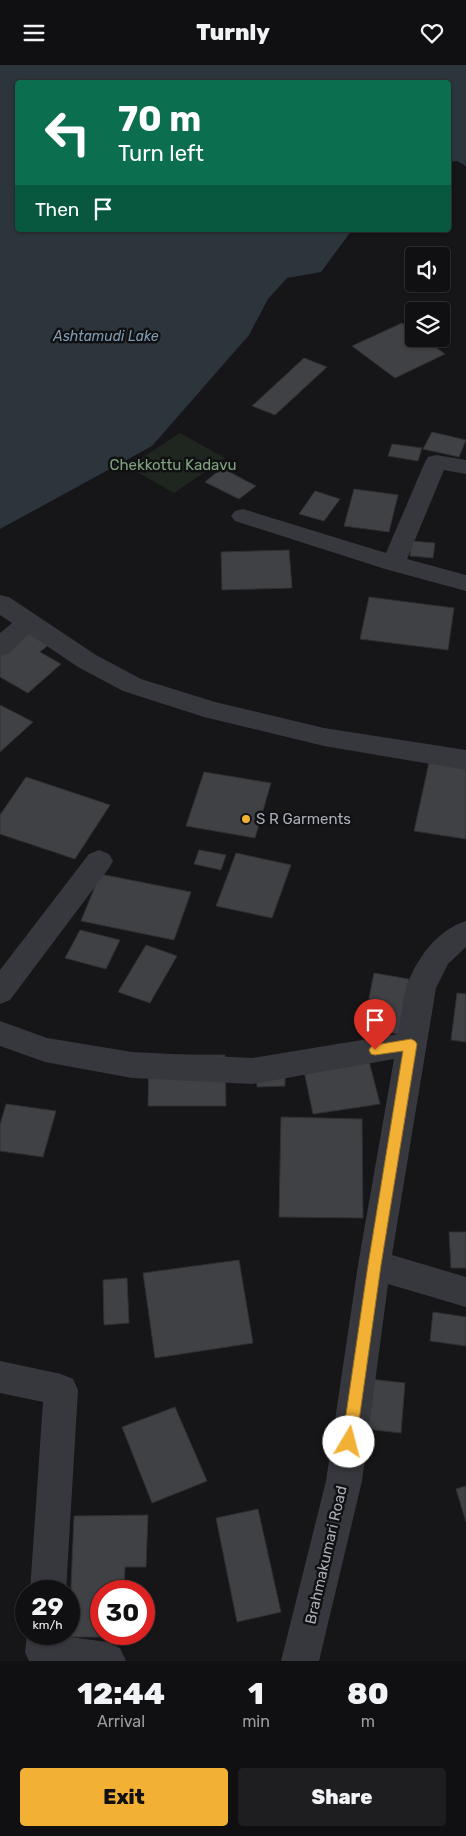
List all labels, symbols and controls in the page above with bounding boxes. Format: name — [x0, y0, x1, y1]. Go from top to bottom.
icon: menu — [20, 19, 48, 47]
text: Turnly — [196, 19, 270, 46]
icon: heart — [418, 19, 446, 47]
text: 70 m — [118, 98, 201, 140]
icon: left — [35, 100, 100, 165]
text: Turn left — [118, 140, 204, 167]
icon: arrive — [89, 195, 117, 223]
text: Then — [35, 198, 79, 221]
map controls — [405, 247, 450, 347]
button: sound — [405, 247, 450, 292]
button: layers — [405, 302, 450, 347]
water label: Ashtamudi Lake — [52, 328, 159, 345]
park label: Chekkottu Kadavu — [109, 456, 237, 474]
place label: S R Garments — [256, 810, 351, 828]
marker: S R Garments — [240, 813, 252, 825]
pin — [354, 999, 396, 1050]
icon: arrive — [361, 1006, 389, 1034]
position arrow — [322, 1415, 374, 1467]
street label: Brahmakumari Road — [301, 1484, 351, 1626]
speed limit sign: 30 — [90, 1580, 155, 1645]
text: 29 — [31, 1592, 64, 1621]
text: km/h — [33, 1618, 62, 1632]
text: 12:44 — [77, 1676, 165, 1712]
text: 1 — [248, 1676, 264, 1712]
text: 80 — [347, 1676, 389, 1712]
text: Arrival — [97, 1712, 145, 1731]
text: min — [242, 1712, 270, 1731]
text: m — [361, 1712, 375, 1731]
button: Exit — [20, 1768, 228, 1826]
button: Share — [238, 1768, 446, 1826]

